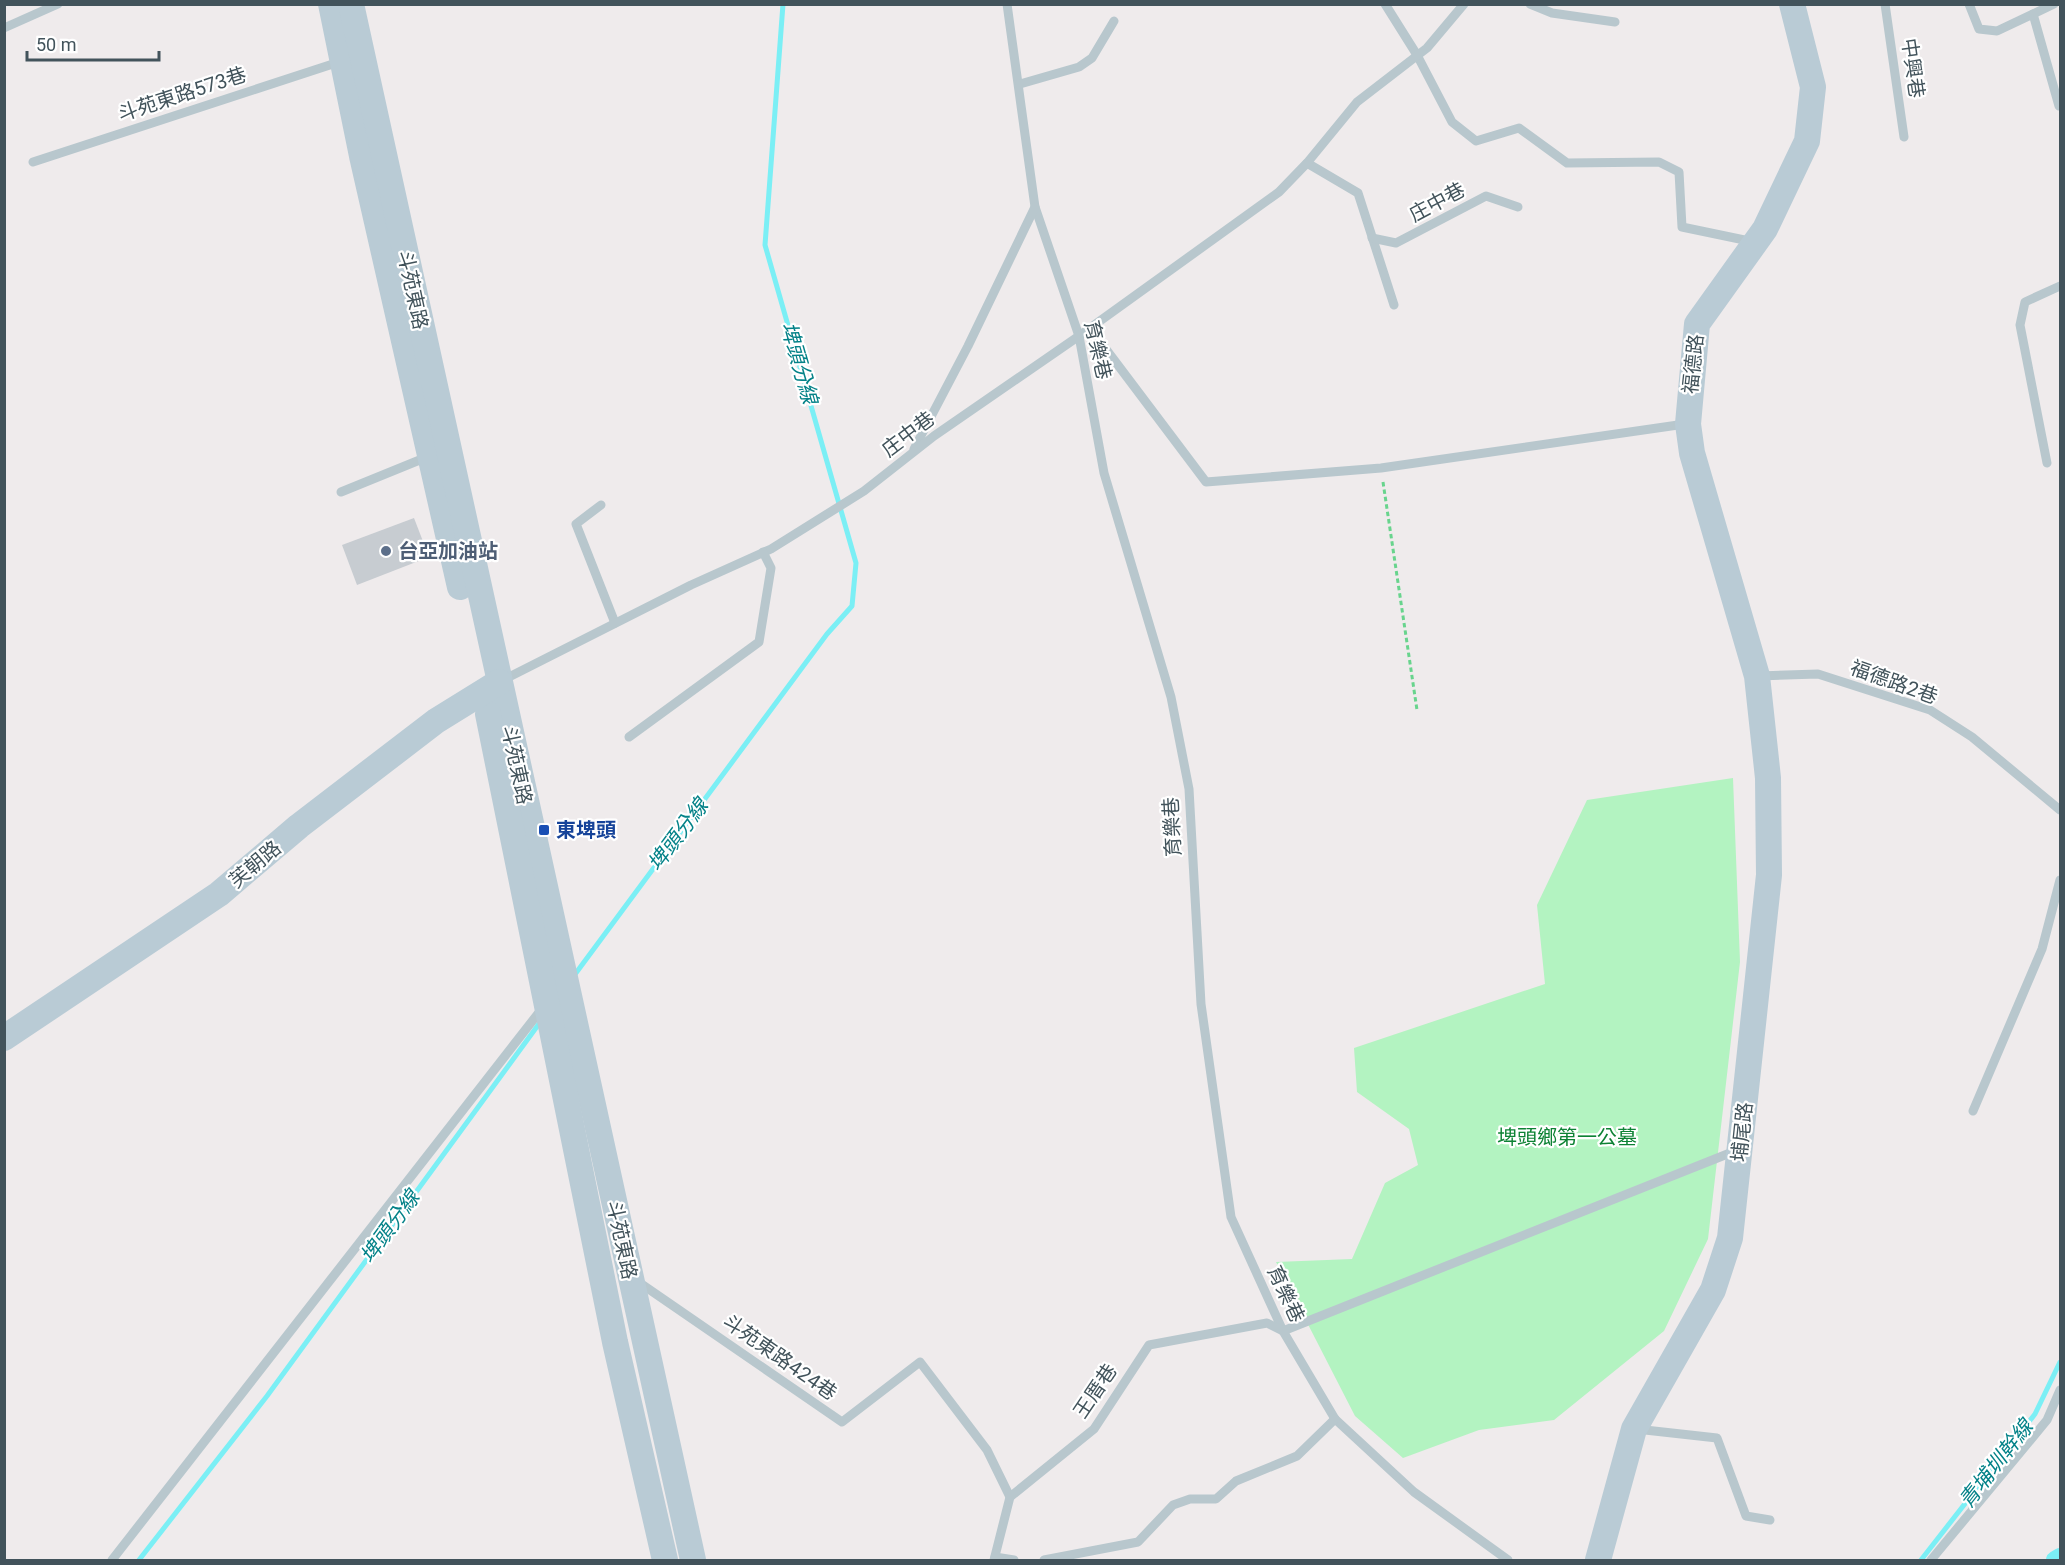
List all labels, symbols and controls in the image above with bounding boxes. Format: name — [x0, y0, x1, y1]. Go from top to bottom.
scale bar — [27, 24, 159, 62]
text: 50 m — [36, 34, 76, 55]
street label: 中興巷 — [1897, 37, 1929, 99]
street label: 斗苑東路573巷 — [115, 62, 249, 126]
street label: 庄中巷 — [1405, 177, 1469, 227]
street label: 斗苑東路 — [393, 248, 433, 332]
street label: 育樂巷 — [1080, 318, 1116, 382]
water label: 埤頭分線 — [776, 319, 823, 409]
street label: 福德路 — [1678, 333, 1708, 395]
street label: 庄中巷 — [877, 406, 939, 462]
place label: 台亞加油站 — [398, 539, 498, 563]
marker: 台亞加油站 — [379, 544, 393, 558]
street label: 福德路2巷 — [1847, 655, 1941, 709]
street label: 斗苑東路 — [497, 723, 537, 807]
water label: 埤頭分線 — [643, 793, 714, 876]
street label: 育樂巷 — [1158, 796, 1186, 858]
place label: 東埤頭 — [556, 818, 616, 842]
marker: 東埤頭 — [537, 823, 551, 837]
street label: 芙朝路 — [224, 836, 286, 892]
street label: 埔尾路 — [1727, 1101, 1757, 1163]
park label: 埤頭鄉第一公墓 — [1497, 1125, 1637, 1149]
water label: 埤頭分線 — [356, 1184, 426, 1268]
street label: 斗苑東路 — [602, 1198, 642, 1282]
street label: 育樂巷 — [1262, 1262, 1310, 1326]
street label: 斗苑東路424巷 — [718, 1309, 842, 1405]
street label: 王厝巷 — [1068, 1359, 1122, 1423]
water label: 青埔圳幹線 — [1954, 1414, 2039, 1513]

